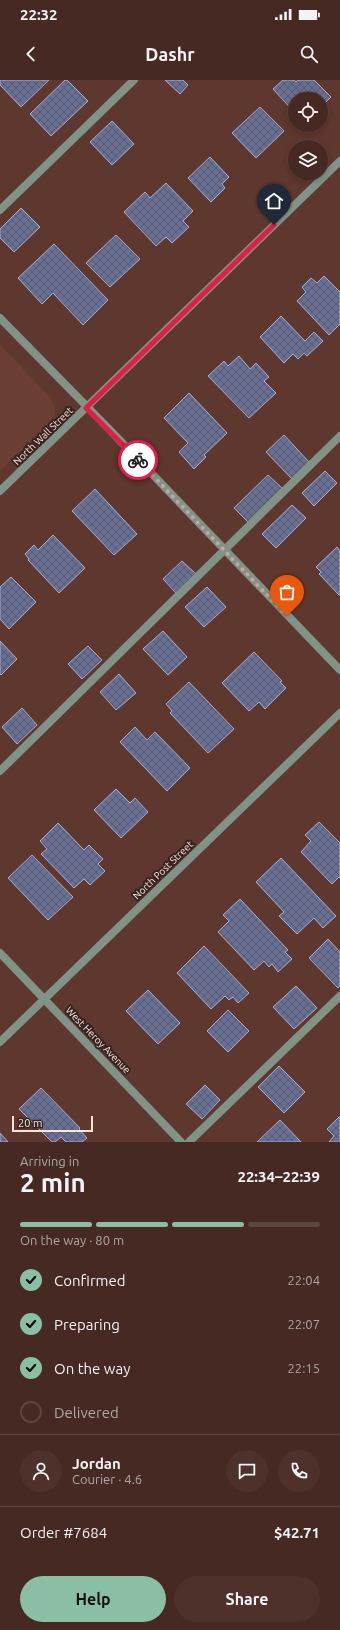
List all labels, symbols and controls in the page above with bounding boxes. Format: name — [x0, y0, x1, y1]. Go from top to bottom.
text: 22:32 — [20, 6, 58, 23]
icon: back — [20, 43, 42, 65]
icon: search — [298, 43, 320, 65]
text: Dashr — [145, 44, 195, 64]
map controls — [288, 92, 328, 180]
button: locate — [288, 92, 328, 132]
button: layers — [288, 140, 328, 180]
pin — [257, 184, 291, 225]
icon: home — [263, 190, 285, 212]
street label: North Wall Street — [11, 405, 75, 467]
courier — [118, 440, 158, 480]
icon: bike — [127, 449, 149, 471]
pin — [270, 575, 304, 616]
icon: bag — [276, 581, 298, 603]
street label: North Post Street — [131, 839, 195, 901]
street label: West Heroy Avenue — [63, 1004, 133, 1076]
scale bar — [12, 1114, 93, 1133]
text: 20 m — [18, 1117, 42, 1129]
text: Arriving in — [20, 1154, 79, 1168]
text: 2 min — [20, 1168, 86, 1197]
text: 22:34–22:39 — [237, 1168, 320, 1185]
text: On the way · 80 m — [20, 1233, 124, 1247]
icon: check — [20, 1269, 42, 1291]
text: Confirmed — [54, 1272, 126, 1289]
text: 22:04 — [287, 1273, 320, 1287]
icon: check — [20, 1313, 42, 1335]
text: Preparing — [54, 1316, 120, 1333]
text: 22:07 — [287, 1317, 320, 1331]
icon: check — [20, 1357, 42, 1379]
text: On the way — [54, 1360, 130, 1377]
text: 22:15 — [287, 1361, 320, 1375]
text: Delivered — [54, 1404, 119, 1421]
button: person — [20, 1450, 62, 1492]
button: chat — [226, 1450, 268, 1492]
button: phone — [278, 1450, 320, 1492]
text: Jordan — [72, 1455, 121, 1472]
text: Courier · 4.6 — [72, 1472, 142, 1486]
text: Order #7684 — [20, 1524, 107, 1541]
text: $42.71 — [274, 1524, 320, 1541]
button: Help — [20, 1576, 166, 1622]
button: Share — [174, 1576, 320, 1622]

